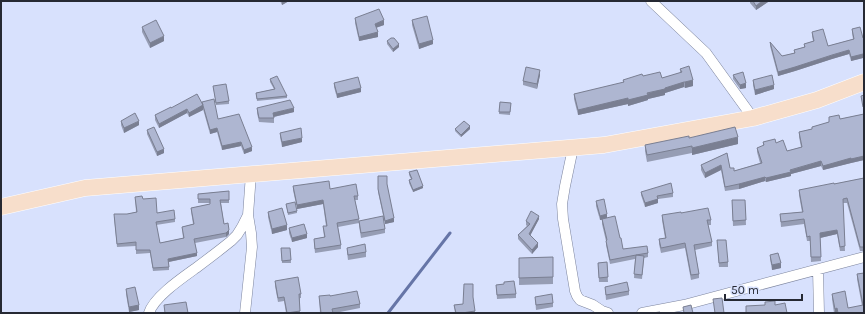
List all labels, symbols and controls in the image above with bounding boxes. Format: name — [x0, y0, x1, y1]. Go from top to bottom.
scale bar — [725, 276, 802, 302]
text: 50 m — [731, 283, 759, 297]

